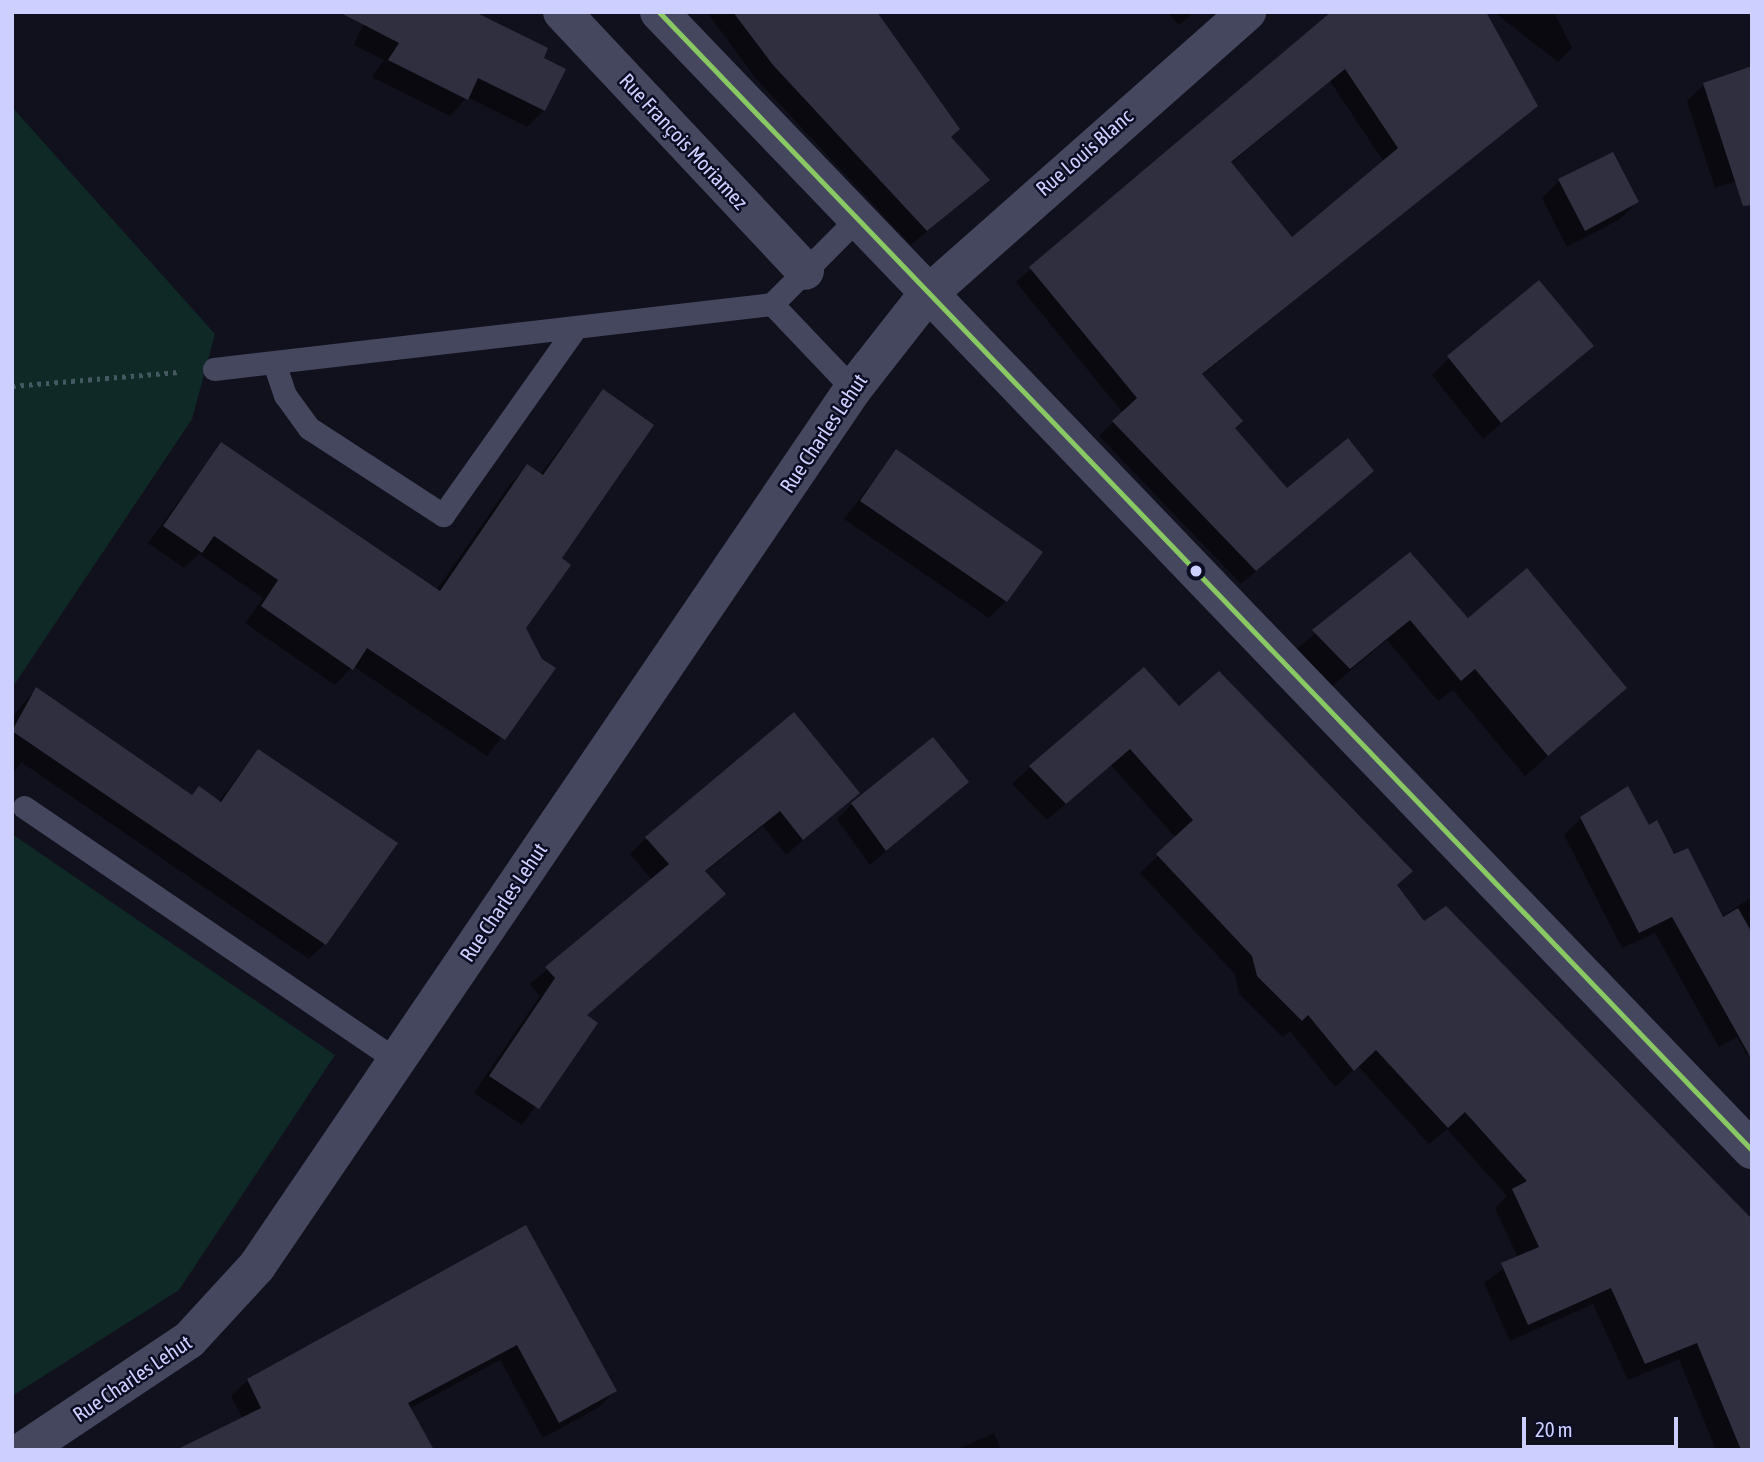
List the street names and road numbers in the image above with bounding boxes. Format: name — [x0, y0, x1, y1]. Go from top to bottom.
street label: Rue François Moriamez — [615, 68, 753, 214]
street label: Rue Louis Blanc — [1031, 103, 1137, 201]
street label: Rue Charles Lehut — [774, 369, 872, 497]
street label: Rue Charles Lehut — [454, 838, 552, 966]
street label: Rue Charles Lehut — [68, 1329, 196, 1427]

